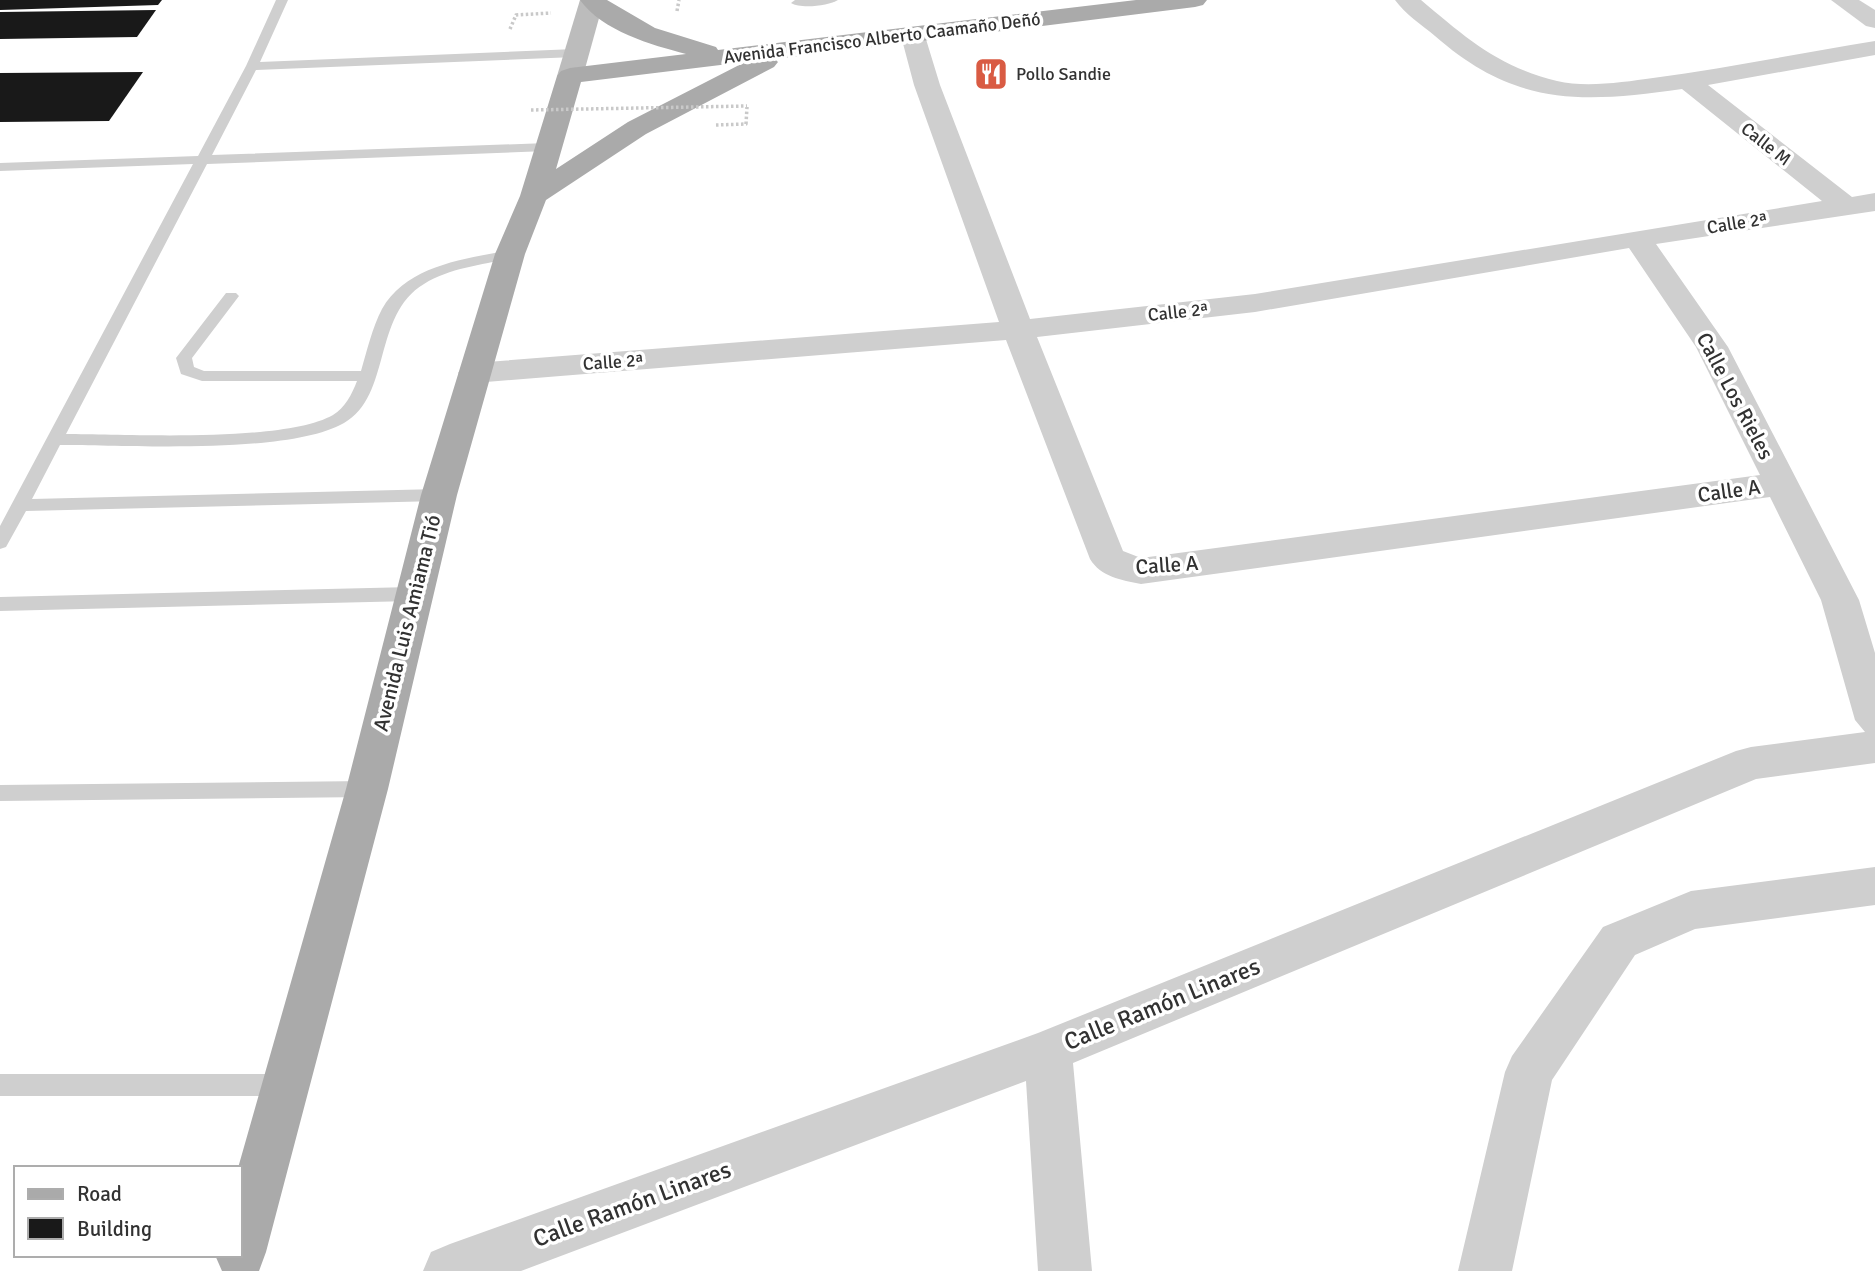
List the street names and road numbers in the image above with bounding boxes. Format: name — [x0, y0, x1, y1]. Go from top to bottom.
street label: Avenida Francisco Alberto Caamaño Deñó — [722, 8, 1042, 68]
street label: Calle M — [1737, 118, 1795, 170]
street label: Calle 2ª — [1705, 207, 1769, 239]
street label: Calle 2ª — [1147, 298, 1209, 326]
street label: Calle Los Rieles — [1691, 328, 1779, 464]
street label: Calle 2ª — [582, 349, 644, 375]
street label: Calle A — [1696, 474, 1762, 508]
street label: Avenida Luis Amiama Tió — [368, 512, 446, 734]
street label: Calle A — [1135, 550, 1200, 580]
street label: Calle Ramón Linares — [1060, 951, 1264, 1057]
street label: Calle Ramón Linares — [529, 1154, 735, 1254]

